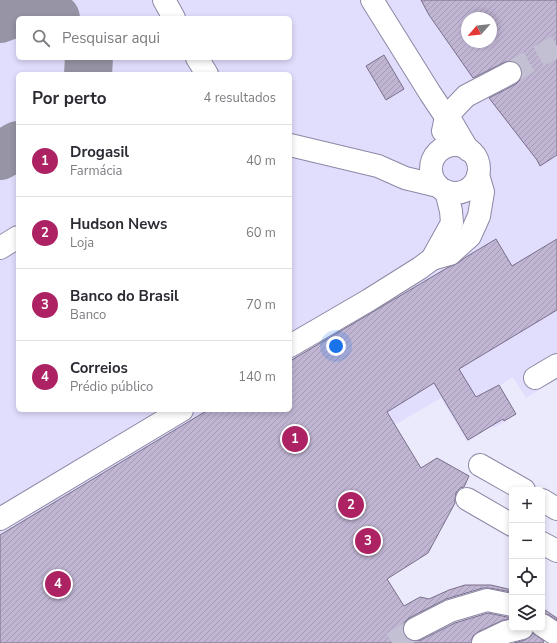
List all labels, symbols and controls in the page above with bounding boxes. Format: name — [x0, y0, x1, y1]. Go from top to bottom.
north arrow — [461, 12, 497, 48]
search box — [16, 16, 292, 60]
icon: search — [30, 27, 52, 49]
text: Pesquisar aqui — [62, 28, 160, 48]
text: Por perto — [32, 87, 107, 110]
text: 4 resultados — [204, 89, 276, 107]
text: Drogasil — [70, 142, 129, 162]
text: 1 — [41, 152, 49, 170]
text: 40 m — [246, 152, 276, 170]
text: Farmácia — [70, 162, 122, 180]
text: Hudson News — [70, 214, 167, 234]
text: 2 — [41, 224, 49, 242]
text: 60 m — [246, 224, 276, 242]
text: Loja — [70, 234, 94, 252]
text: Banco do Brasil — [70, 286, 179, 306]
text: 3 — [41, 296, 49, 314]
text: 70 m — [246, 296, 276, 314]
text: Banco — [70, 306, 106, 324]
your location — [326, 336, 346, 356]
text: Correios — [70, 358, 128, 378]
text: 4 — [41, 368, 49, 386]
text: 140 m — [238, 368, 276, 386]
text: Prédio público — [70, 378, 153, 396]
pin: 1 — [282, 424, 308, 454]
map controls — [509, 487, 545, 631]
button: + — [509, 487, 545, 523]
pin: 2 — [338, 490, 364, 520]
button: − — [509, 523, 545, 559]
pin: 3 — [355, 526, 381, 556]
button: locate — [509, 559, 545, 595]
pin: 4 — [45, 569, 71, 599]
button: layers — [509, 595, 545, 631]

